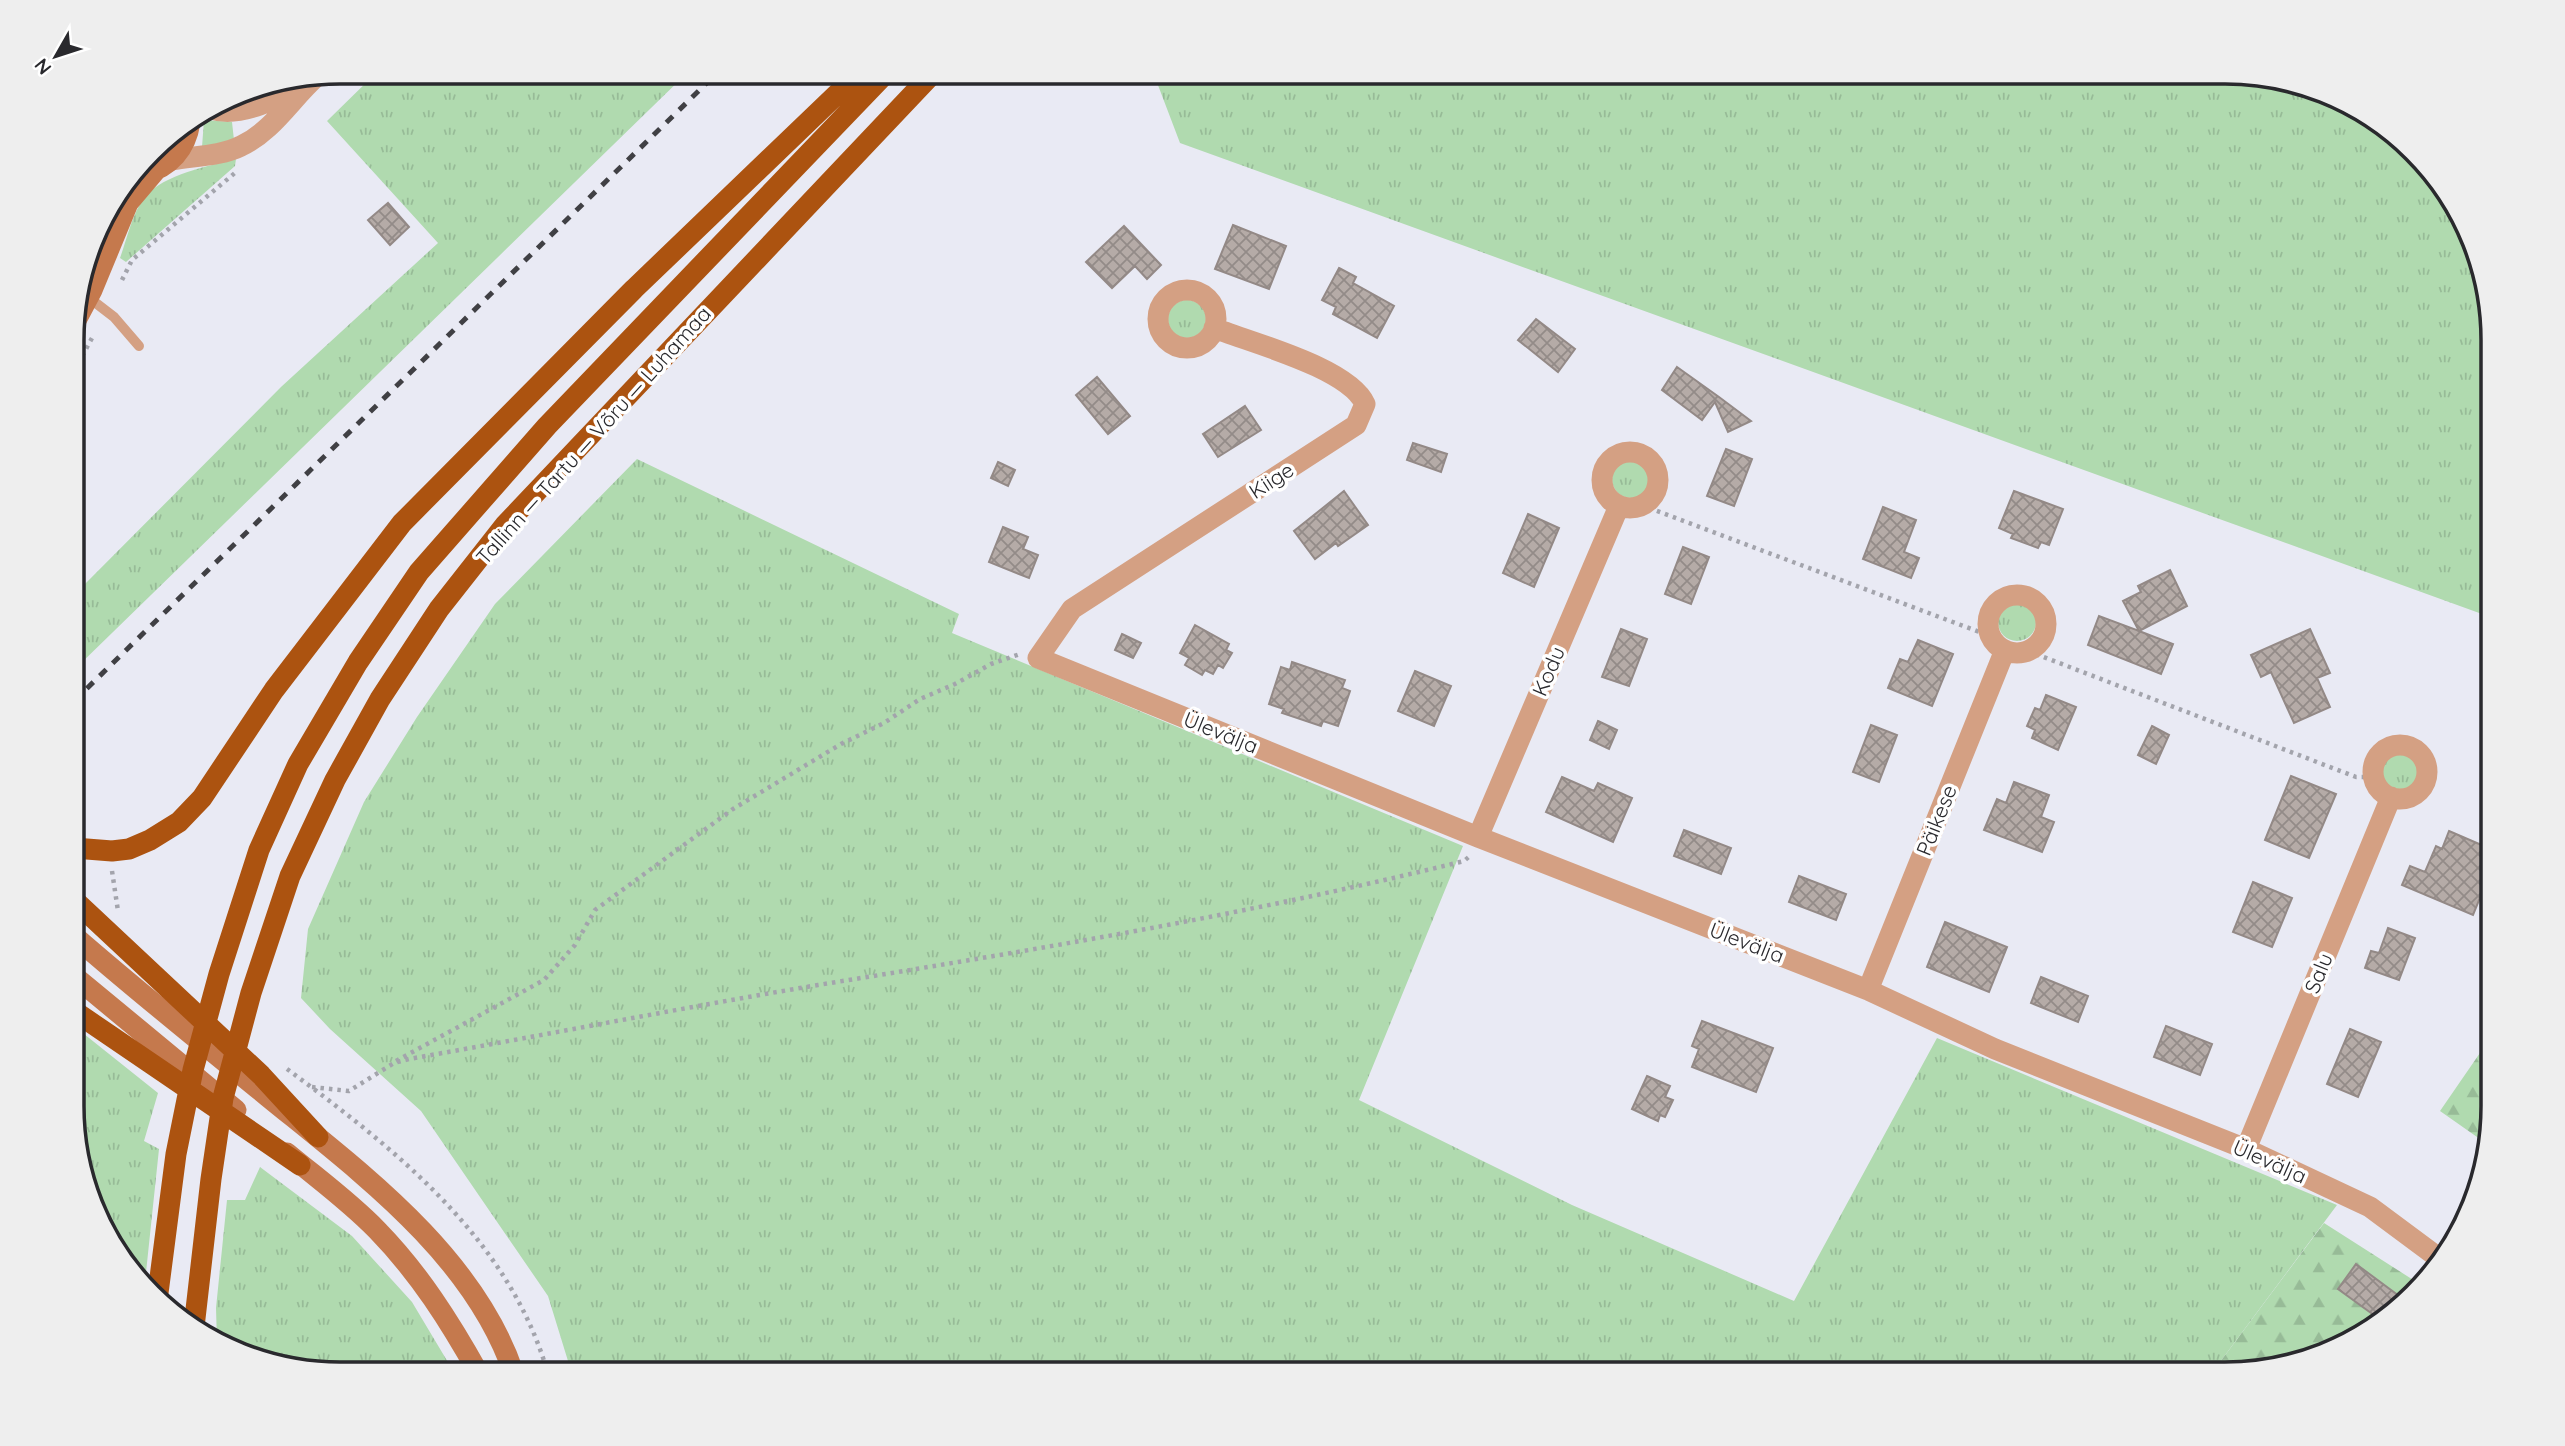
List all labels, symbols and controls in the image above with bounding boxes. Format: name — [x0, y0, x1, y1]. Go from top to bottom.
north arrow — [21, 21, 91, 91]
text: N — [29, 54, 57, 80]
street label: Tallinn — Tartu — Võru — Luhamaa — [470, 300, 716, 570]
street label: Kiige — [1244, 456, 1298, 504]
street label: Kodu — [1526, 642, 1570, 700]
street label: Ülevälja — [1180, 705, 1262, 759]
street label: Päikese — [1910, 781, 1962, 859]
street label: Ülevälja — [1706, 916, 1788, 968]
street label: Salu — [2298, 949, 2338, 997]
street label: Ülevälja — [2229, 1133, 2311, 1189]

